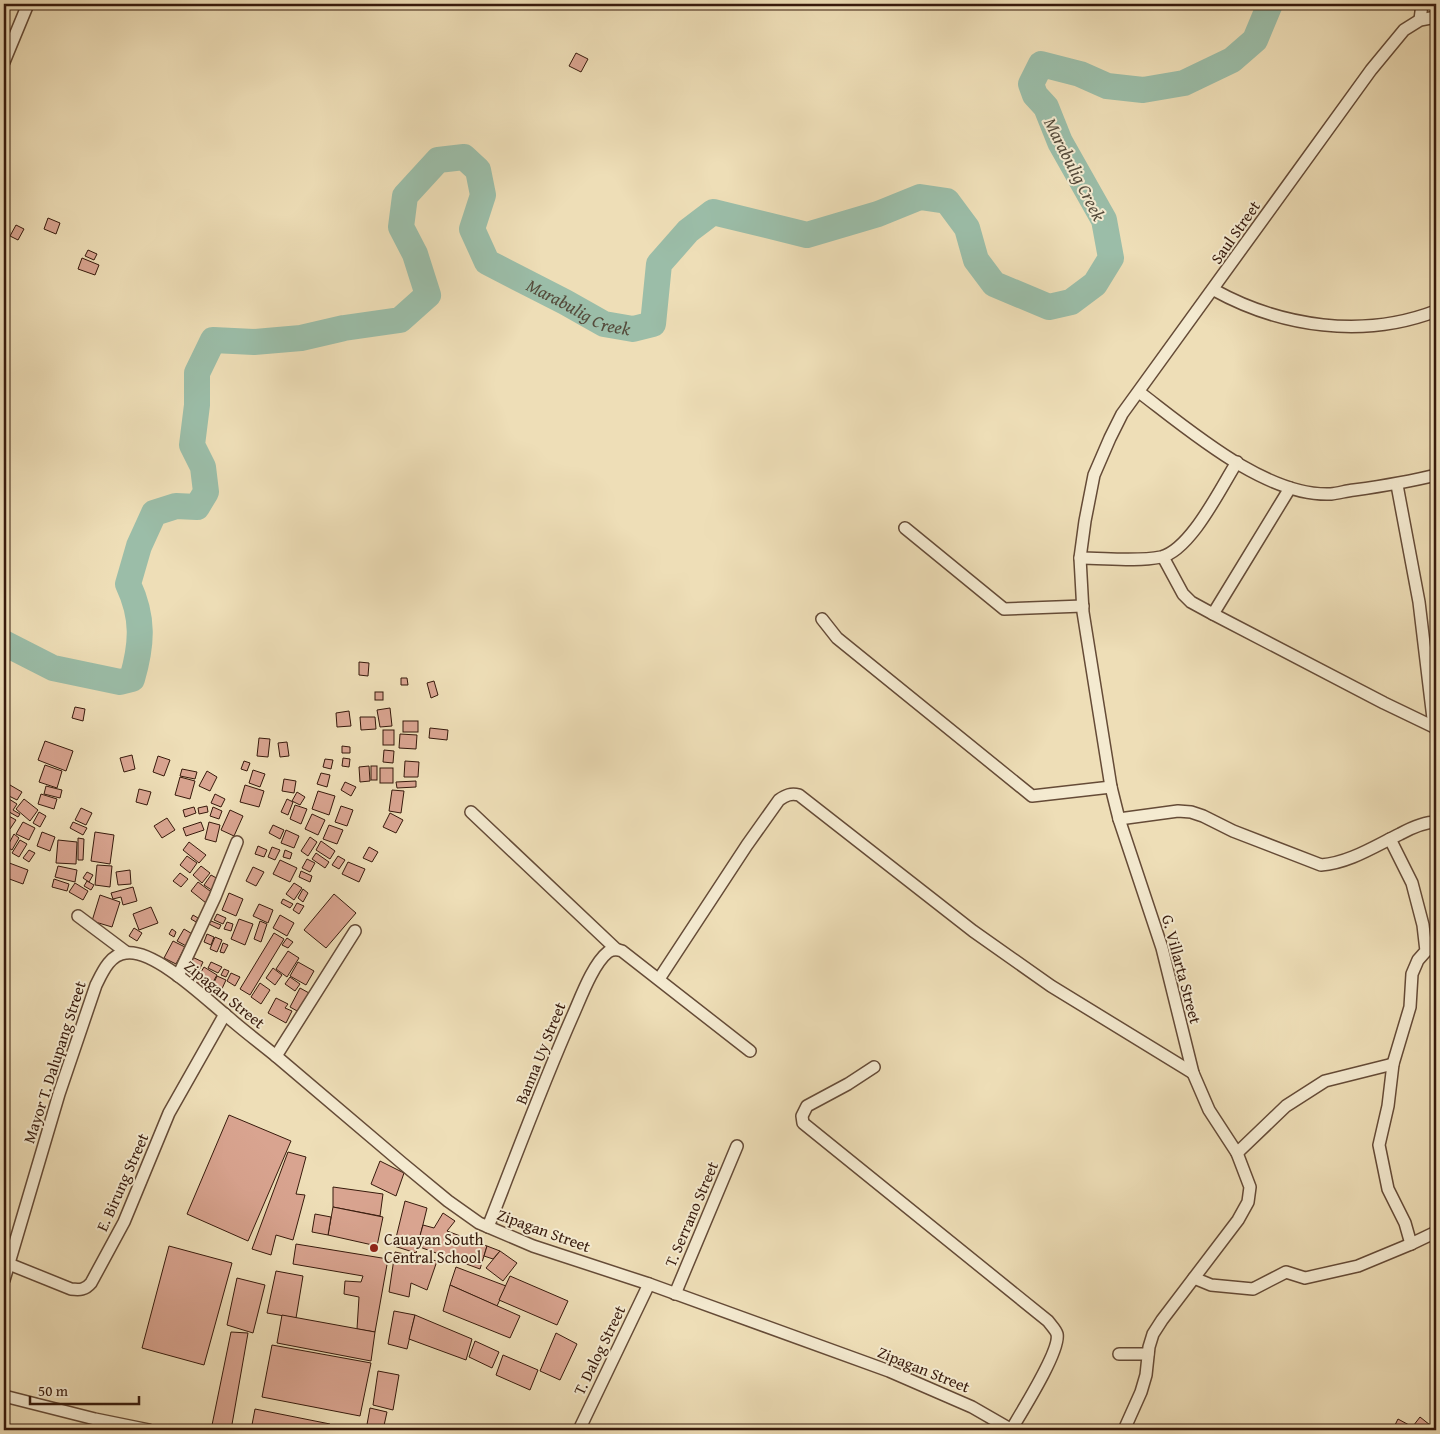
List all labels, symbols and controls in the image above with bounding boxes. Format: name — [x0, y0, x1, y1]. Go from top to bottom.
water label: Marabulig Creek — [1037, 113, 1113, 226]
street label: Saul Street — [1204, 195, 1266, 269]
water label: Marabulig Creek — [522, 271, 633, 342]
street label: G. Villarta Street — [1156, 912, 1208, 1027]
street label: Zipagan Street — [179, 954, 271, 1034]
street label: Mayor T. Dalupang Street — [16, 977, 92, 1146]
street label: Banna Uy Street — [509, 998, 572, 1108]
street label: E. Birung Street — [90, 1129, 155, 1235]
street label: T. Serrano Street — [658, 1157, 724, 1270]
street label: Zipagan Street — [494, 1202, 594, 1258]
place label: Cauayan South Central School — [384, 1227, 484, 1269]
marker: Cauayan South Central School — [368, 1242, 380, 1254]
street label: T. Dalog Street — [567, 1301, 631, 1399]
street label: Zipagan Street — [874, 1340, 974, 1399]
scale bar — [30, 1374, 139, 1406]
text: 50 m — [38, 1380, 69, 1401]

